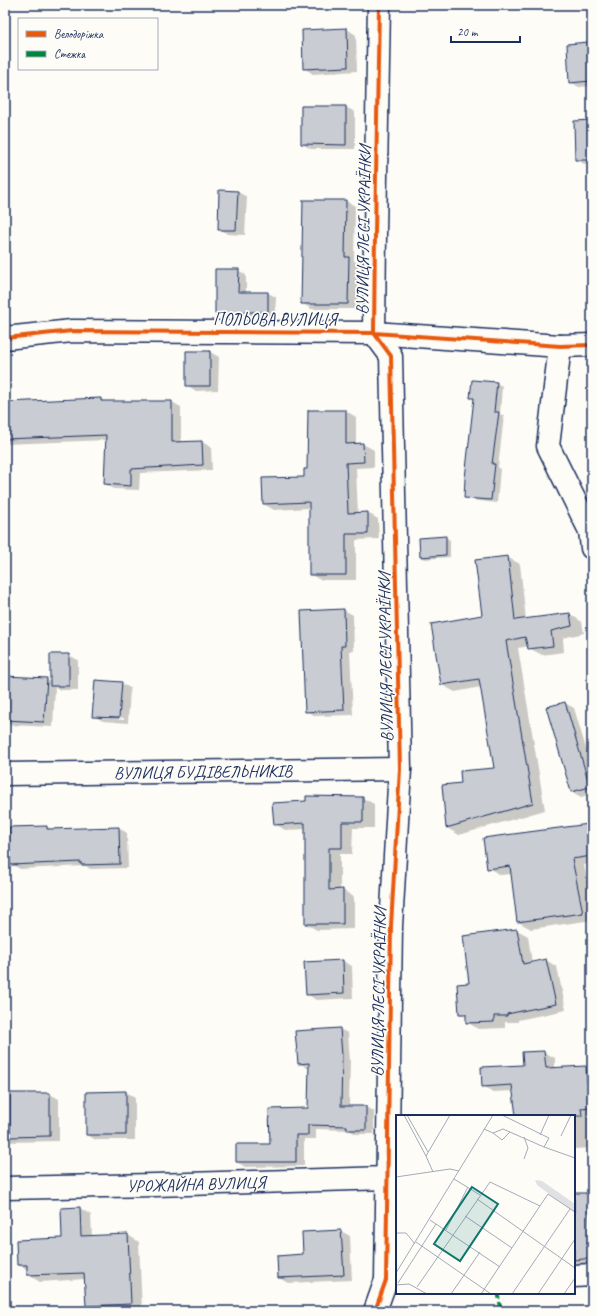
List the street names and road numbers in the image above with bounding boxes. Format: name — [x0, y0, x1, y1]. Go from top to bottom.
street label: ВУЛИЦЯ ЛЕСІ УКРАЇНКИ — [352, 142, 376, 315]
street label: ПОЛЬОВА ВУЛИЦЯ — [213, 309, 340, 330]
street label: ВУЛИЦЯ ЛЕСІ УКРАЇНКИ — [373, 569, 397, 742]
street label: ВУЛИЦЯ БУДІВЕЛЬНИКІВ — [114, 760, 293, 784]
street label: ВУЛИЦЯ ЛЕСІ УКРАЇНКИ — [367, 904, 391, 1077]
street label: УРОЖАЙНА ВУЛИЦЯ — [126, 1172, 268, 1197]

